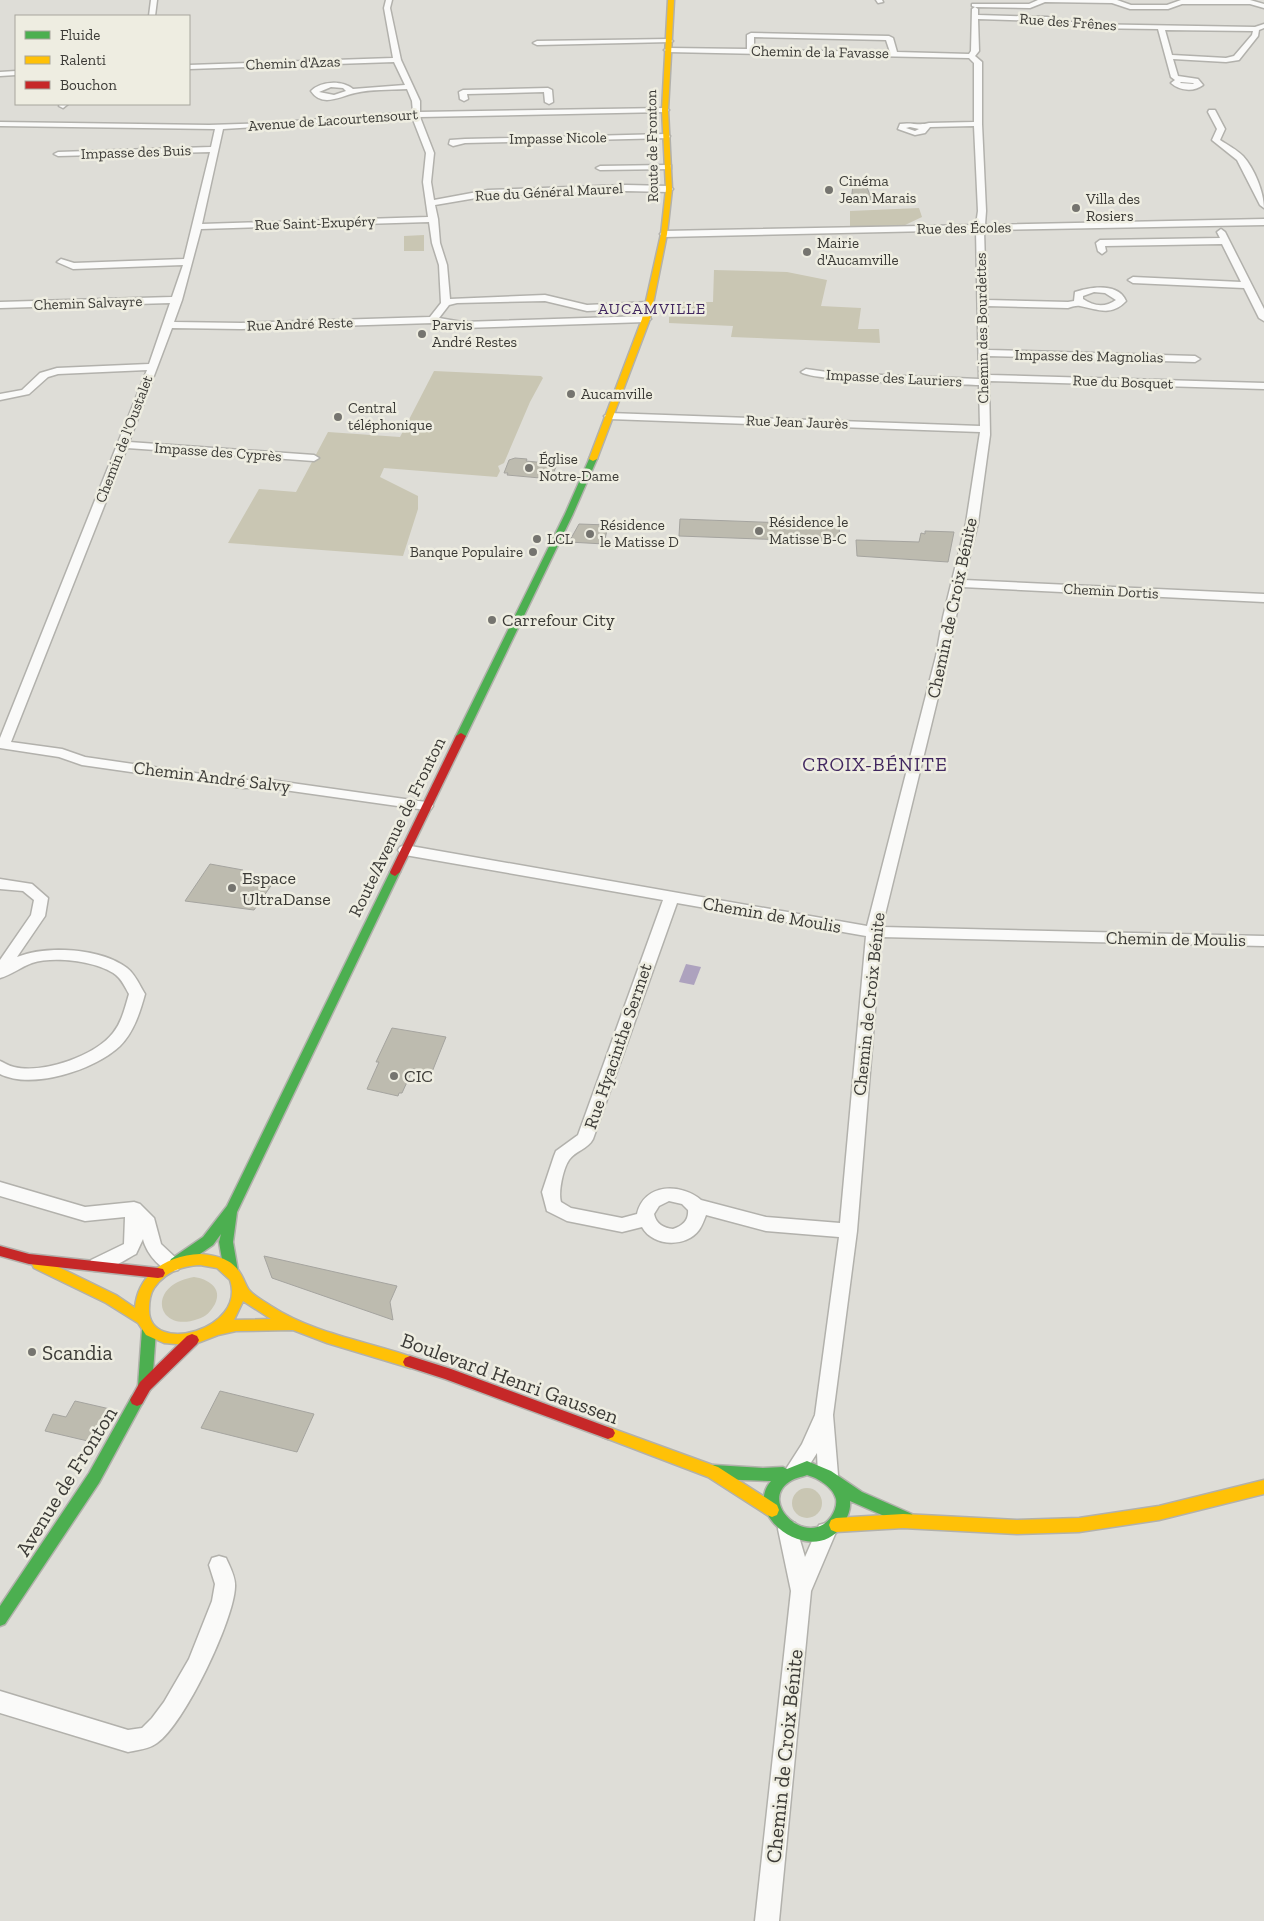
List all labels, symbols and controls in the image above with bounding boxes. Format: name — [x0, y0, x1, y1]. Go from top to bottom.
street label: Rue des Frênes — [1019, 10, 1117, 34]
legend — [15, 15, 190, 105]
text: Fluide — [60, 26, 100, 44]
street label: Chemin de la Favasse — [751, 42, 889, 62]
text: Ralenti — [60, 51, 106, 69]
street label: Chemin d'Azas — [245, 52, 341, 74]
text: Bouchon — [60, 76, 117, 94]
street label: Route de Fronton — [642, 89, 662, 203]
street label: Avenue de Lacourtensourt — [248, 105, 419, 135]
street label: Impasse Nicole — [509, 128, 607, 148]
street label: Impasse des Buis — [81, 141, 191, 163]
place label: Cinéma Jean Marais — [839, 172, 916, 207]
street label: Rue du Général Maurel — [474, 179, 624, 205]
marker: Cinéma Jean Marais — [823, 184, 835, 196]
place label: Villa des Rosiers — [1085, 190, 1140, 225]
marker: Villa des Rosiers — [1070, 202, 1082, 214]
street label: Rue Saint-Exupéry — [254, 212, 376, 234]
street label: Rue des Écoles — [917, 218, 1011, 238]
place label: Mairie d'Aucamville — [817, 234, 899, 269]
marker: Mairie d'Aucamville — [801, 246, 813, 258]
street label: Chemin des Bourdettes — [972, 252, 992, 404]
street label: Chemin Salvayre — [33, 292, 143, 314]
district label: AUCAMVILLE — [598, 299, 706, 318]
street label: Rue André Reste — [247, 313, 353, 335]
place label: Parvis André Restes — [432, 316, 517, 351]
marker: Parvis André Restes — [416, 328, 428, 340]
street label: Impasse des Magnolias — [1014, 346, 1164, 366]
street label: Impasse des Lauriers — [825, 365, 963, 391]
street label: Rue du Bosquet — [1072, 371, 1174, 393]
street label: Chemin de l'Oustalet — [91, 372, 157, 505]
place label: Aucamville — [581, 385, 653, 403]
marker: Aucamville — [565, 388, 577, 400]
place label: Central téléphonique — [348, 399, 432, 434]
marker: Central téléphonique — [332, 411, 344, 423]
street label: Rue Jean Jaurès — [746, 411, 848, 433]
street label: Impasse des Cyprès — [154, 439, 282, 465]
place label: Église Notre-Dame — [539, 450, 619, 485]
marker: Église Notre-Dame — [523, 462, 535, 474]
place label: Résidence le Matisse B-C — [769, 513, 848, 548]
place label: Résidence le Matisse D — [600, 516, 679, 551]
street label: Chemin de Croix Bénite — [922, 516, 982, 700]
marker: Résidence le Matisse B-C — [753, 525, 765, 537]
marker: Résidence le Matisse D — [584, 528, 596, 540]
place label: LCL — [547, 530, 573, 548]
marker: LCL — [531, 533, 543, 545]
place label: Banque Populaire — [410, 543, 523, 561]
marker: Banque Populaire — [527, 546, 539, 558]
street label: Chemin Dortis — [1063, 580, 1159, 602]
place label: Carrefour City — [502, 609, 616, 631]
marker: Carrefour City — [486, 614, 498, 626]
street label: Route/Avenue de Fronton — [344, 733, 450, 921]
district label: CROIX-BÉNITE — [802, 752, 948, 776]
street label: Chemin André Salvy — [132, 756, 292, 798]
place label: Espace UltraDanse — [242, 867, 331, 910]
marker: Espace UltraDanse — [226, 882, 238, 894]
street label: Chemin de Moulis — [701, 892, 843, 938]
street label: Chemin de Croix Bénite — [848, 911, 890, 1097]
street label: Chemin de Moulis — [1106, 927, 1246, 951]
street label: Rue Hyacinthe Sermet — [579, 960, 657, 1132]
place label: CIC — [404, 1065, 433, 1087]
marker: CIC — [388, 1070, 400, 1082]
street label: Boulevard Henri Gaussen — [398, 1327, 622, 1429]
place label: Scandia — [42, 1340, 113, 1365]
marker: Scandia — [26, 1346, 38, 1358]
street label: Avenue de Fronton — [10, 1402, 122, 1560]
street label: Chemin de Croix Bénite — [760, 1648, 808, 1864]

